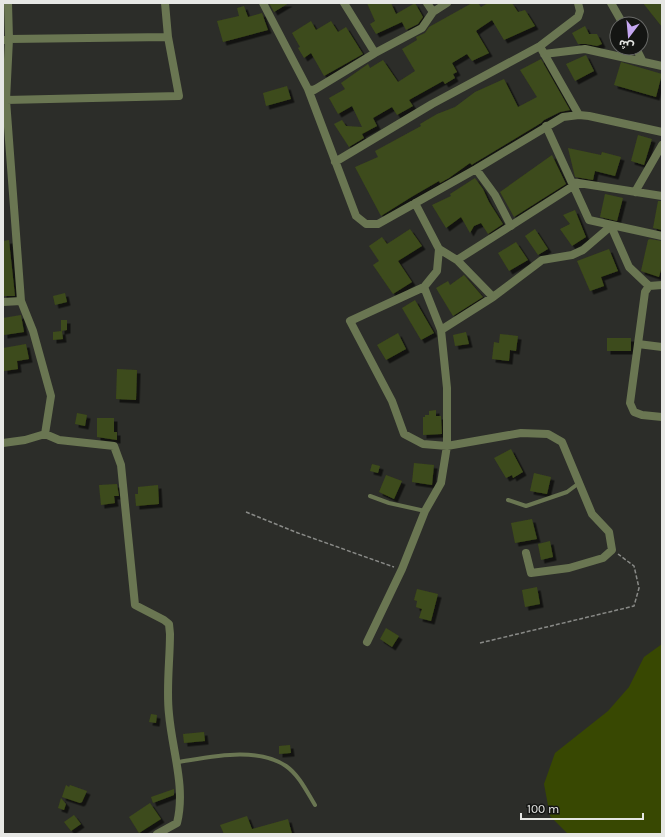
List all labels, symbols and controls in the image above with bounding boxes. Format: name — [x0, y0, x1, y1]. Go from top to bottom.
north arrow — [609, 16, 649, 56]
text: ش — [617, 37, 635, 53]
scale bar — [521, 795, 643, 821]
text: 100 m — [527, 802, 559, 816]

